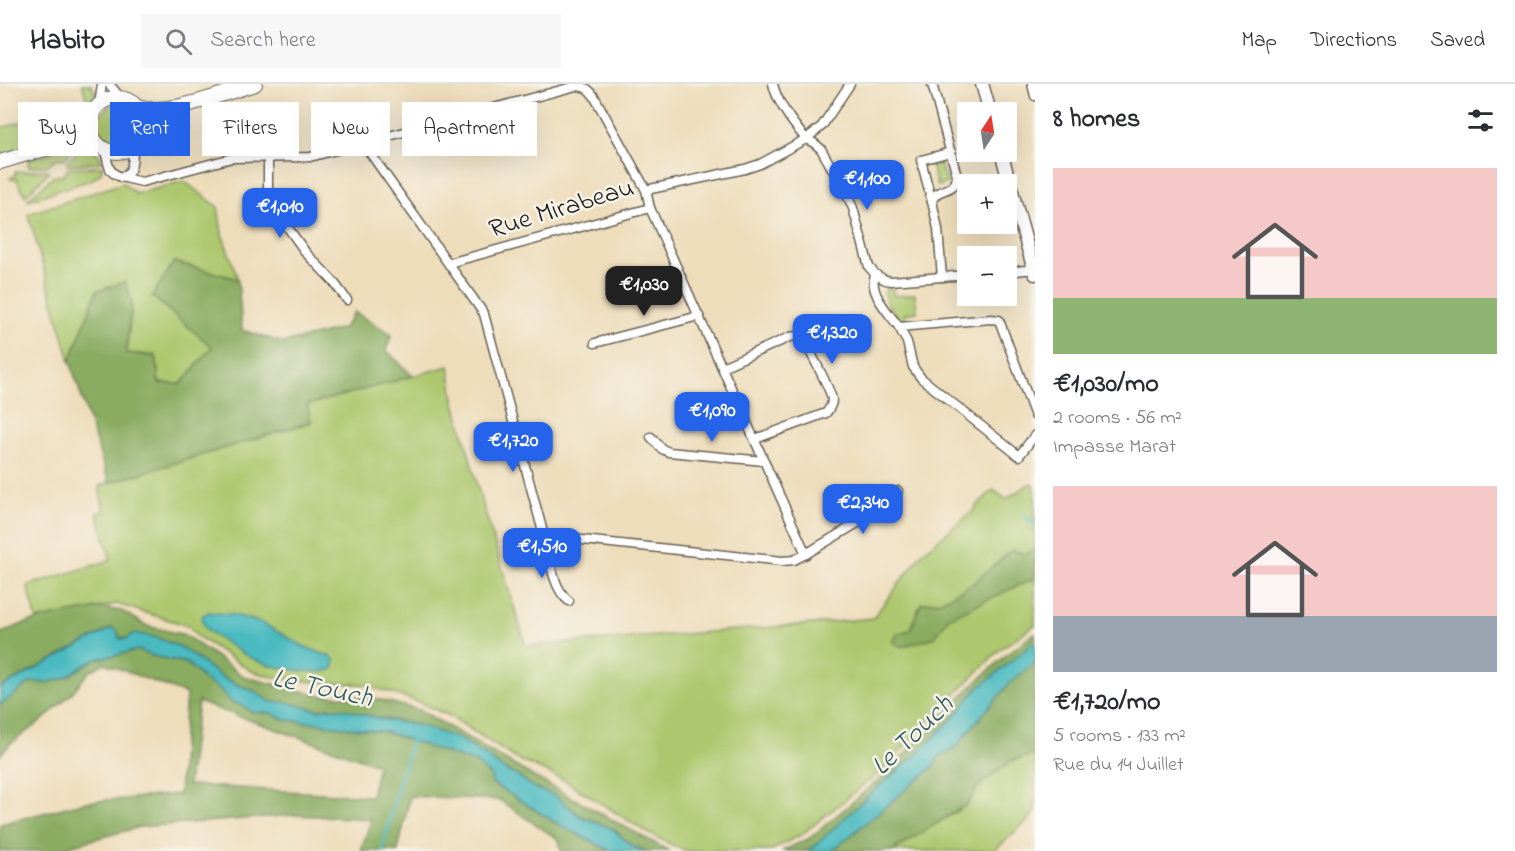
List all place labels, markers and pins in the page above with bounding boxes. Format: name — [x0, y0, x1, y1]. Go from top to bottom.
pin: €1,100 — [818, 160, 916, 211]
pin: €1,010 — [231, 188, 329, 239]
pin: €1,030 — [595, 266, 693, 317]
pin: €1,320 — [783, 314, 881, 365]
pin: €1,090 — [663, 392, 761, 443]
pin: €1,720 — [464, 422, 562, 473]
pin: €2,340 — [814, 484, 912, 535]
pin: €1,510 — [493, 528, 591, 579]

